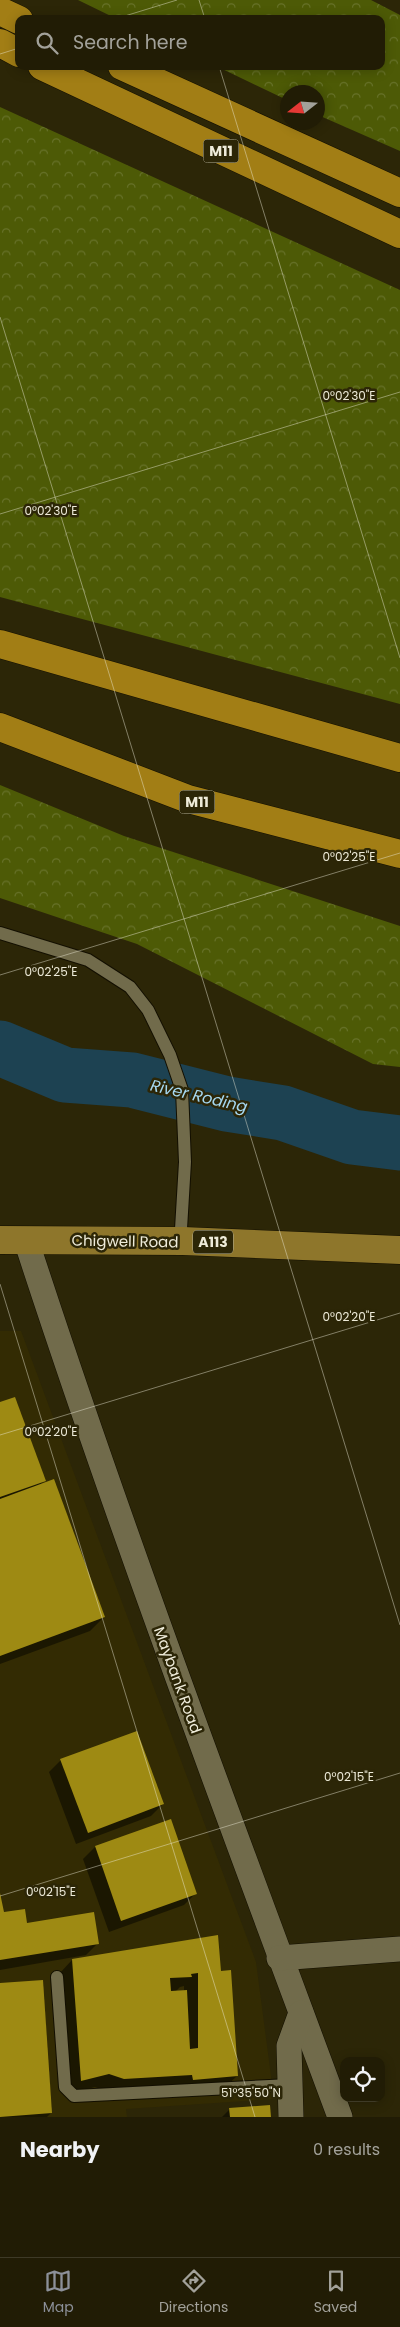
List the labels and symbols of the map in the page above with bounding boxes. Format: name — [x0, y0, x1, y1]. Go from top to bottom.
north arrow — [280, 85, 325, 130]
road number: M11 — [204, 140, 238, 162]
text: 0°02'30"E — [322, 387, 376, 404]
text: 0°02'30"E — [24, 502, 78, 519]
road number: M11 — [180, 790, 214, 814]
text: 0°02'25"E — [323, 848, 375, 865]
text: 0°02'25"E — [25, 963, 77, 980]
water label: River Roding — [148, 1074, 250, 1118]
street label: Chigwell Road — [71, 1230, 179, 1252]
road number: A113 — [193, 1230, 233, 1254]
text: 0°02'20"E — [323, 1308, 375, 1325]
text: 0°02'20"E — [25, 1423, 77, 1440]
street label: Maybank Road — [149, 1624, 207, 1736]
text: 0°02'15"E — [324, 1768, 374, 1785]
text: 0°02'15"E — [26, 1883, 76, 1900]
text: 51°35'50"N — [221, 2084, 281, 2101]

